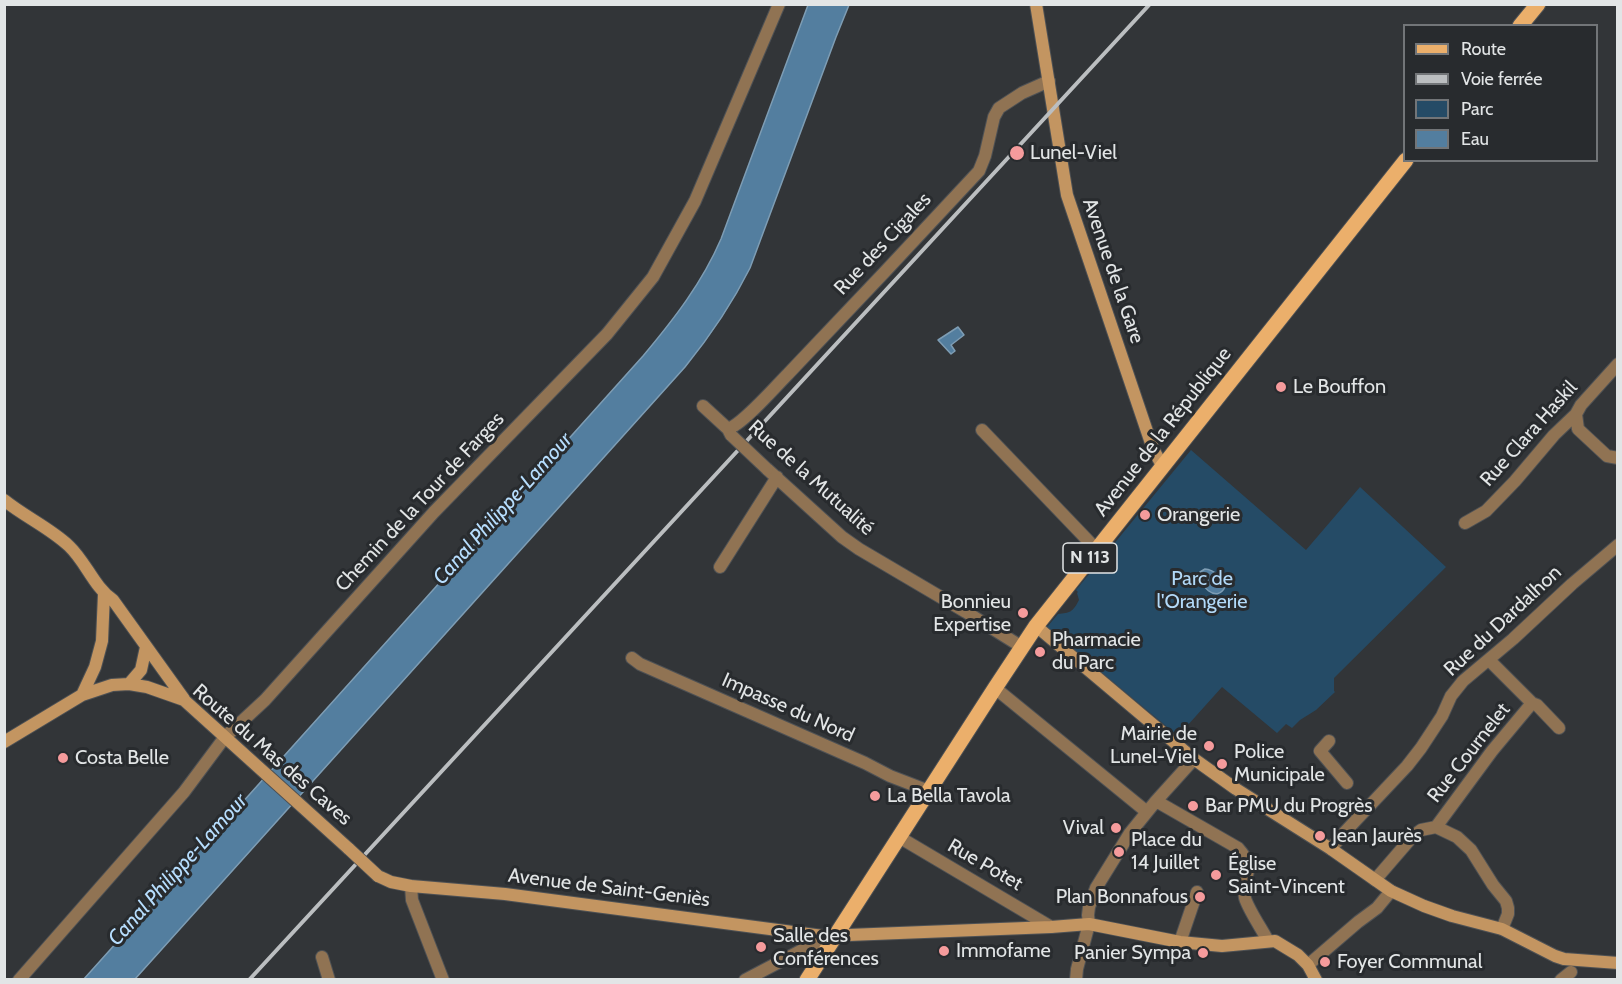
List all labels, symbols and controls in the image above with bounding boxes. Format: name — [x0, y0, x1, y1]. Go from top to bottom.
legend — [1403, 24, 1598, 162]
text: Route — [1461, 38, 1506, 60]
text: Voie ferrée — [1461, 68, 1542, 90]
text: Parc — [1461, 98, 1493, 120]
text: Eau — [1461, 128, 1489, 150]
place label: Lunel-Viel — [1030, 141, 1117, 165]
marker: Lunel-Viel — [1008, 144, 1026, 162]
street label: Rue des Cigales — [830, 188, 936, 300]
street label: Avenue de la Gare — [1077, 195, 1149, 347]
street label: Avenue de la République — [1090, 343, 1236, 521]
place label: Le Bouffon — [1293, 375, 1386, 399]
street label: Rue Clara Haskil — [1475, 376, 1583, 492]
marker: Le Bouffon — [1274, 380, 1288, 394]
street label: Chemin de la Tour de Farges — [331, 407, 509, 597]
street label: Rue de la Mutualité — [743, 415, 879, 541]
water label: Canal Philippe-Lamour — [428, 428, 578, 590]
place label: Orangerie — [1157, 503, 1240, 527]
marker: Orangerie — [1138, 508, 1152, 522]
road number: N 113 — [1063, 543, 1117, 573]
street label: Rue du Dardalhon — [1439, 561, 1567, 681]
park label: Parc de l'Orangerie — [1156, 567, 1248, 614]
place label: Bonnieu Expertise — [933, 590, 1011, 637]
marker: Bonnieu Expertise — [1016, 606, 1030, 620]
place label: Pharmacie du Parc — [1052, 628, 1141, 675]
marker: Pharmacie du Parc — [1033, 645, 1047, 659]
street label: Impasse du Nord — [718, 668, 858, 748]
street label: Route du Mas des Caves — [188, 679, 356, 831]
street label: Rue Cournelet — [1423, 698, 1515, 808]
place label: Mairie de Lunel-Viel — [1110, 722, 1197, 769]
marker: Mairie de Lunel-Viel — [1202, 739, 1216, 753]
place label: Police Municipale — [1234, 740, 1325, 787]
place label: Costa Belle — [75, 746, 169, 770]
marker: Costa Belle — [56, 751, 70, 765]
marker: Police Municipale — [1215, 757, 1229, 771]
place label: La Bella Tavola — [887, 784, 1010, 808]
water label: Canal Philippe-Lamour — [103, 789, 253, 951]
marker: La Bella Tavola — [868, 789, 882, 803]
place label: Bar PMU du Progrès — [1205, 794, 1373, 818]
marker: Bar PMU du Progrès — [1186, 799, 1200, 813]
place label: Vival — [1063, 816, 1104, 840]
marker: Vival — [1109, 821, 1123, 835]
place label: Jean Jaurès — [1332, 824, 1422, 848]
place label: Place du 14 Juillet — [1131, 828, 1202, 875]
marker: Jean Jaurès — [1313, 829, 1327, 843]
street label: Rue Potet — [943, 834, 1027, 896]
marker: Place du 14 Juillet — [1112, 845, 1126, 859]
place label: Église Saint-Vincent — [1228, 852, 1345, 899]
street label: Avenue de Saint-Geniès — [507, 864, 711, 912]
marker: Église Saint-Vincent — [1209, 868, 1223, 882]
place label: Plan Bonnafous — [1056, 885, 1188, 909]
marker: Plan Bonnafous — [1193, 890, 1207, 904]
place label: Salle des Conférences — [773, 924, 879, 971]
place label: Immofame — [956, 939, 1051, 963]
marker: Salle des Conférences — [754, 940, 768, 954]
place label: Panier Sympa — [1074, 941, 1191, 965]
marker: Immofame — [937, 944, 951, 958]
marker: Panier Sympa — [1196, 946, 1210, 960]
place label: Foyer Communal — [1337, 950, 1482, 974]
marker: Foyer Communal — [1318, 955, 1332, 969]

